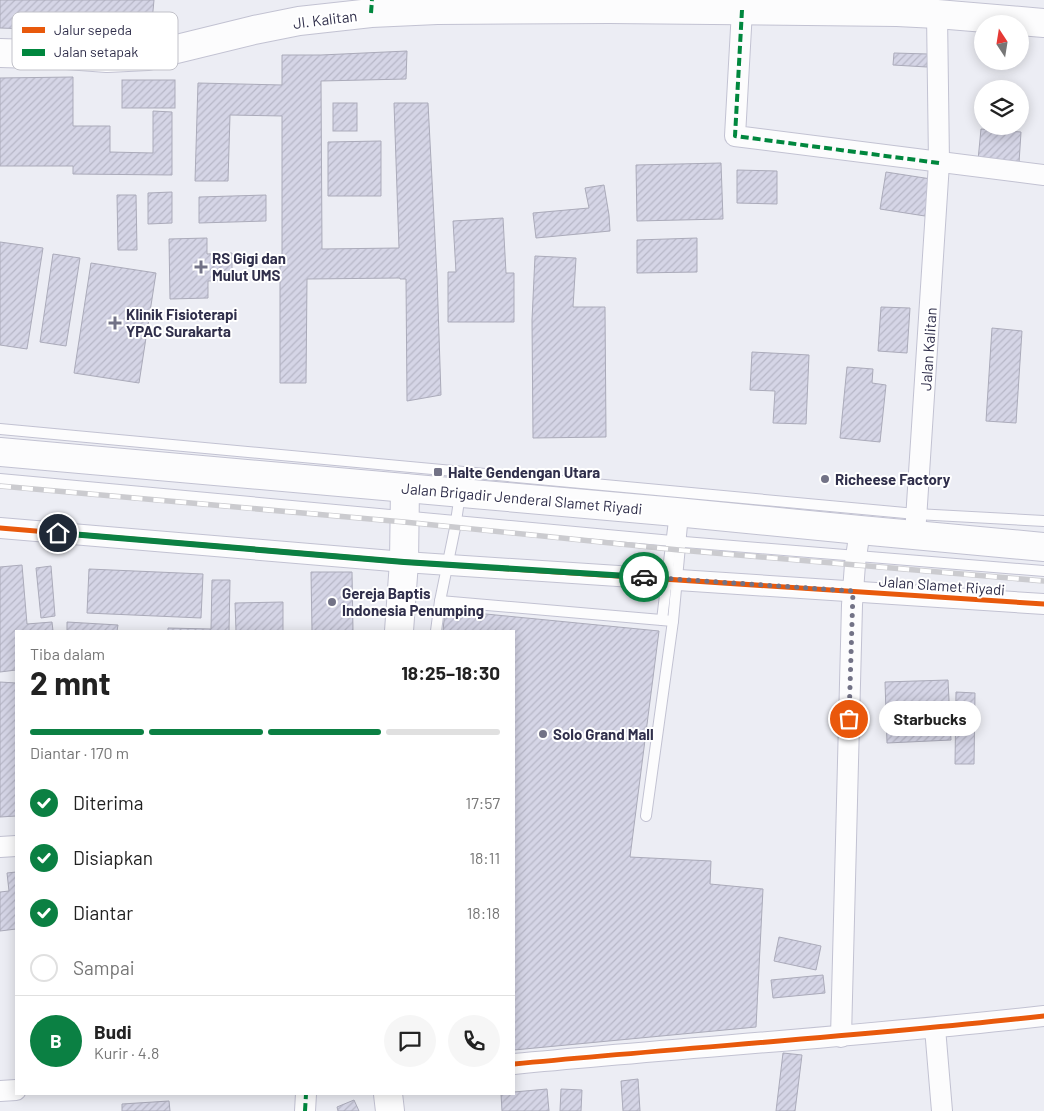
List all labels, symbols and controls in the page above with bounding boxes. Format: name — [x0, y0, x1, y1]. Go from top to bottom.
street label: Jl. Kalitan — [292, 6, 358, 32]
legend — [12, 12, 178, 70]
north arrow — [974, 15, 1029, 70]
map controls — [974, 15, 1029, 135]
text: Jalur sepeda — [54, 21, 132, 38]
text: Jalan setapak — [54, 43, 138, 60]
button: layers — [974, 80, 1029, 135]
place label: RS Gigi dan Mulut UMS — [212, 249, 286, 284]
marker: RS Gigi dan Mulut UMS — [194, 260, 208, 274]
place label: Klinik Fisioterapi YPAC Surakarta — [126, 305, 238, 340]
street label: Jalan Kalitan — [916, 307, 940, 391]
marker: Klinik Fisioterapi YPAC Surakarta — [108, 316, 122, 330]
place label: Halte Gendengan Utara — [448, 463, 600, 481]
marker: Halte Gendengan Utara — [432, 466, 444, 478]
place label: Richeese Factory — [835, 470, 951, 488]
marker: Richeese Factory — [819, 473, 831, 485]
street label: Jalan Brigadir Jenderal Slamet Riyadi — [401, 479, 643, 517]
pin — [37, 512, 79, 554]
icon: home — [44, 519, 72, 547]
courier — [619, 552, 669, 602]
icon: car — [630, 563, 658, 591]
street label: Jalan Slamet Riyadi — [878, 572, 1006, 598]
place label: Gereja Baptis Indonesia Penumping — [342, 584, 484, 619]
marker: Gereja Baptis Indonesia Penumping — [326, 596, 338, 608]
text: Tiba dalam — [30, 644, 105, 663]
text: 18:25–18:30 — [401, 661, 500, 684]
text: 2 mnt — [30, 663, 111, 701]
pin — [828, 698, 870, 740]
callout: Starbucks — [879, 702, 982, 736]
icon: bag — [835, 705, 863, 733]
text: Starbucks — [894, 709, 966, 728]
place label: Solo Grand Mall — [553, 725, 654, 743]
marker: Solo Grand Mall — [537, 728, 549, 740]
text: Diantar · 170 m — [30, 743, 129, 762]
icon: check — [30, 789, 58, 817]
text: Diterima — [73, 791, 144, 814]
text: 17:57 — [466, 793, 500, 812]
icon: check — [30, 844, 58, 872]
text: Disiapkan — [73, 846, 153, 869]
text: 18:11 — [469, 848, 500, 867]
icon: check — [30, 899, 58, 927]
text: Diantar — [73, 901, 133, 924]
text: 18:18 — [467, 903, 500, 922]
text: Sampai — [73, 956, 135, 979]
button: chat — [384, 1015, 436, 1067]
button: phone — [448, 1015, 500, 1067]
text: Budi — [94, 1020, 132, 1043]
text: B — [50, 1029, 62, 1052]
text: Kurir · 4.8 — [94, 1043, 159, 1062]

